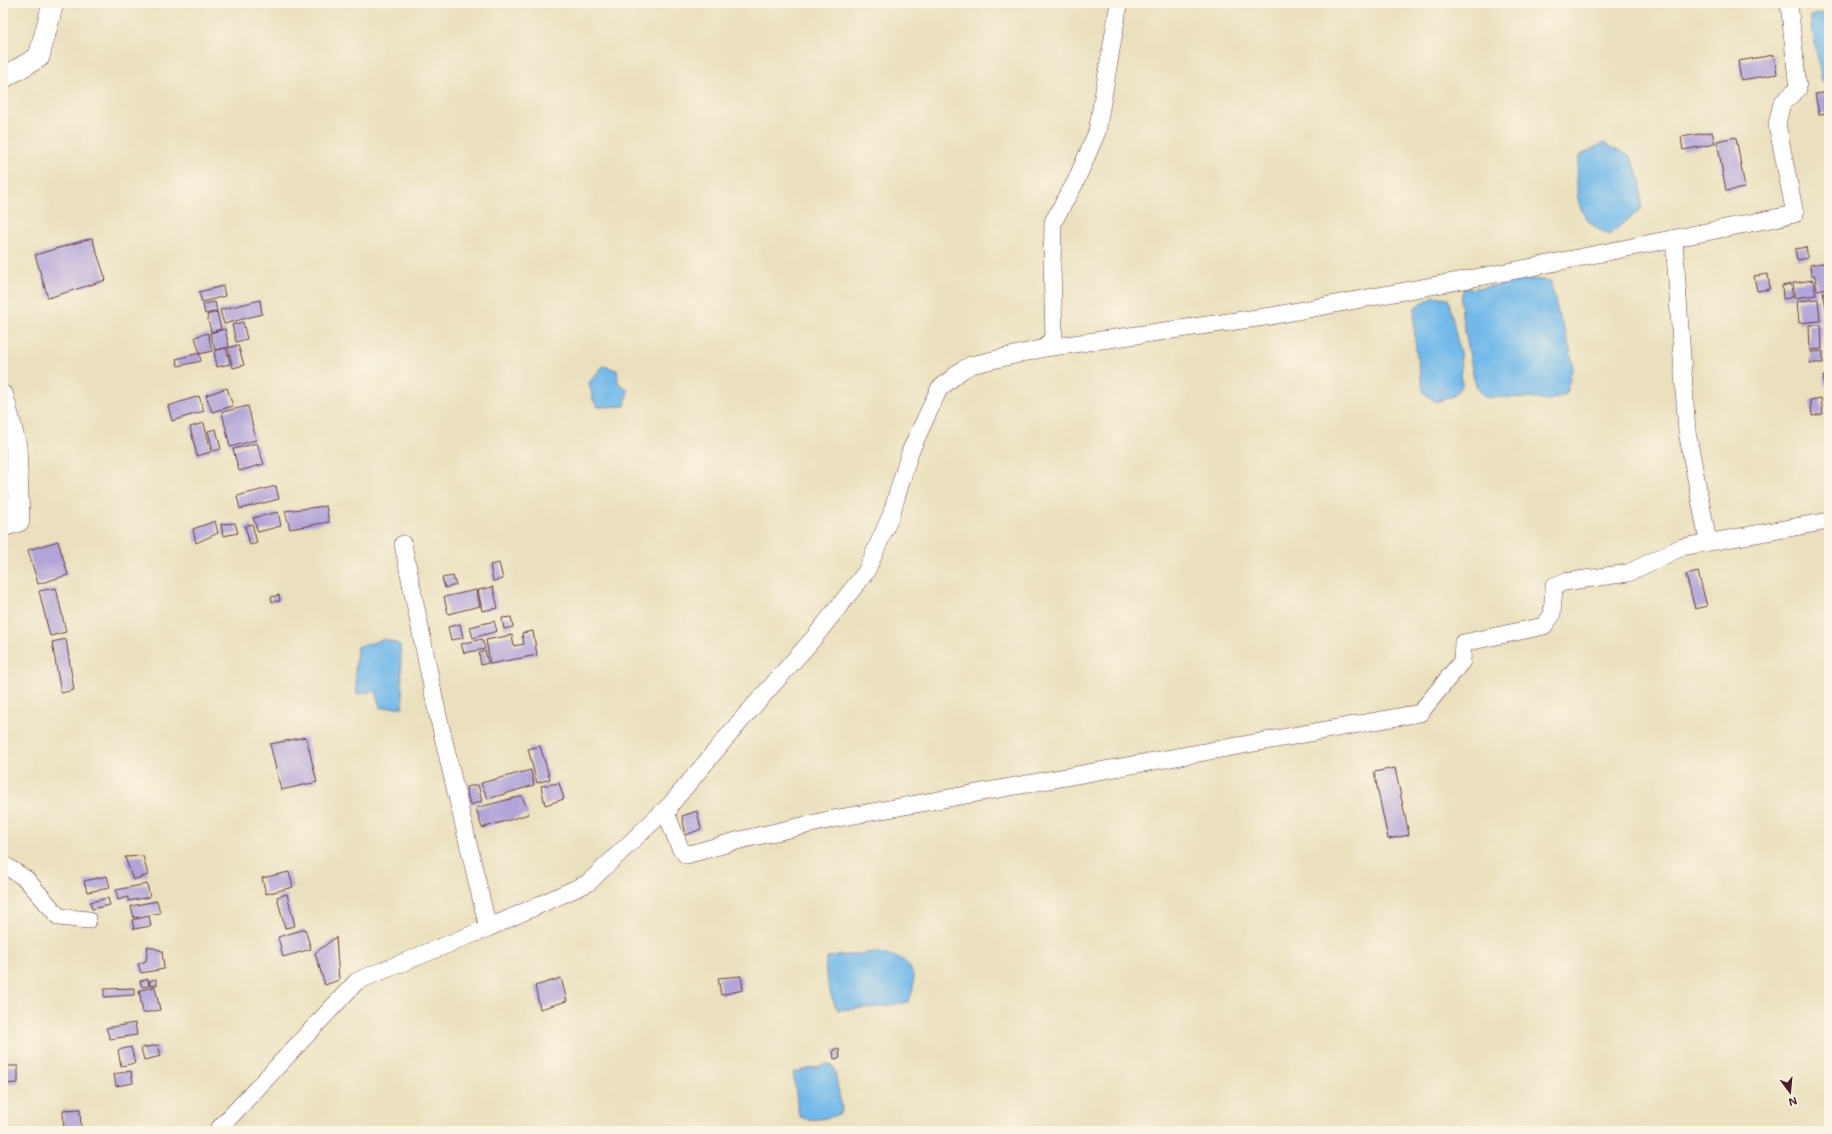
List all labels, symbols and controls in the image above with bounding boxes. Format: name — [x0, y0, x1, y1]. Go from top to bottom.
north arrow — [1770, 1072, 1810, 1112]
text: N — [1787, 1094, 1799, 1110]

